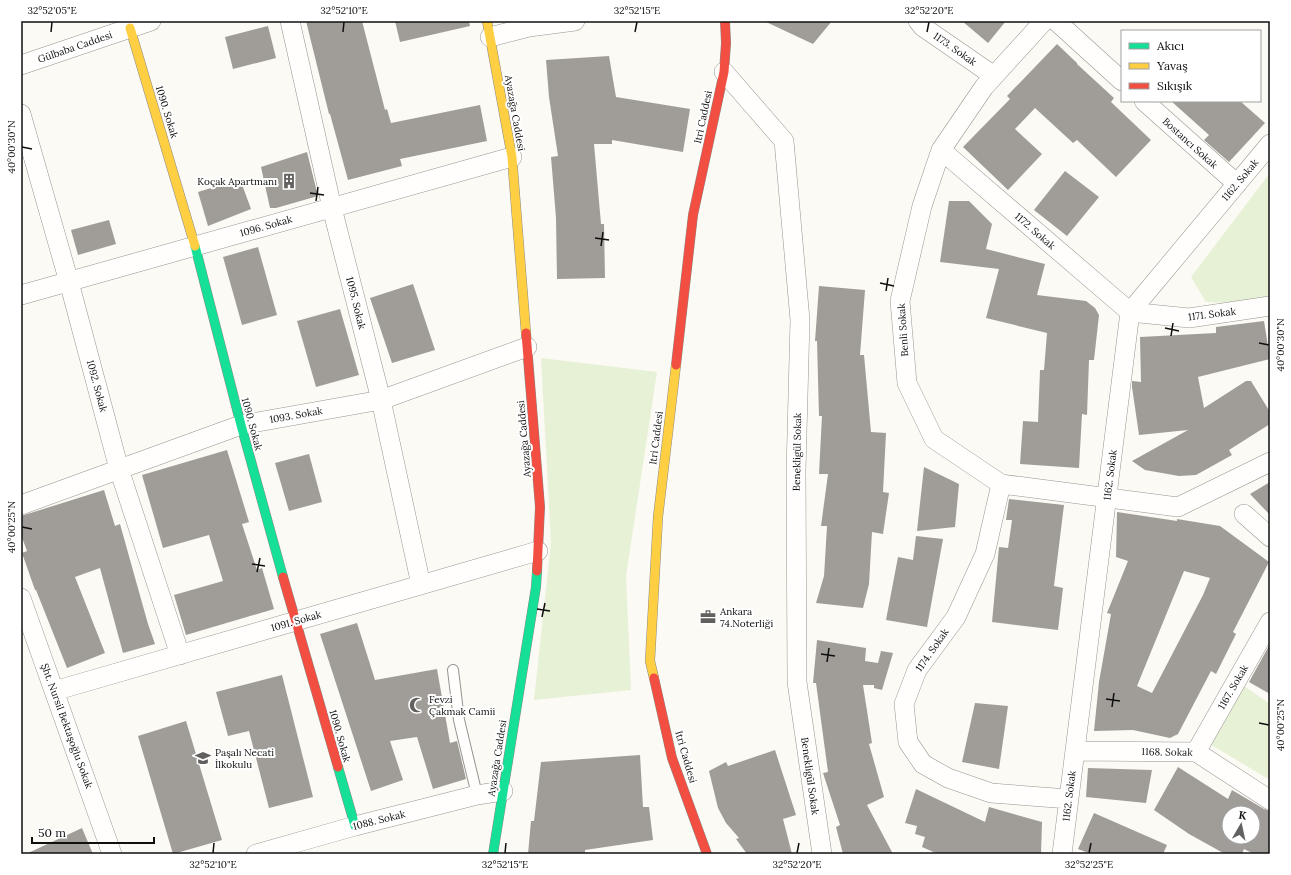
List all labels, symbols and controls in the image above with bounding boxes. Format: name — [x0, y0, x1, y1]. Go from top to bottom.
text: 32°52'05"E — [27, 4, 77, 17]
text: 32°52'10"E — [320, 4, 368, 17]
text: 32°52'15"E — [614, 4, 660, 17]
text: 32°52'20"E — [904, 4, 954, 17]
street label: Gülbaba Caddesi — [36, 28, 114, 66]
street label: 1173. Sokak — [931, 29, 980, 69]
legend — [1121, 30, 1261, 102]
text: Akıcı — [1156, 38, 1184, 53]
text: Yavaş — [1156, 58, 1188, 73]
street label: Ayazağa Caddesi — [502, 73, 528, 152]
text: Sıkışık — [1157, 78, 1193, 93]
street label: 1090. Sokak — [153, 84, 181, 140]
street label: Itri Caddesi — [691, 89, 715, 145]
street label: Bostancı Sokak — [1160, 115, 1221, 172]
text: 40°00'30"N — [5, 120, 18, 174]
street label: 1162. Sokak — [1219, 156, 1262, 204]
building icon: Koçak Apartmanı — [280, 172, 298, 190]
place label: Koçak Apartmanı — [197, 175, 277, 188]
street label: 1172. Sokak — [1012, 210, 1059, 253]
street label: 1096. Sokak — [238, 212, 294, 240]
street label: 1095. Sokak — [343, 275, 369, 331]
street label: Benli Sokak — [895, 302, 911, 357]
street label: 1171. Sokak — [1187, 305, 1237, 323]
text: 40°00'30"N — [1274, 318, 1287, 372]
street label: 1092. Sokak — [84, 358, 110, 414]
street label: 1090. Sokak — [239, 396, 265, 452]
street label: Ayazağa Caddesi — [514, 400, 534, 479]
street label: 1093. Sokak — [268, 404, 324, 426]
street label: Itri Caddesi — [646, 410, 666, 465]
street label: Benekligül Sokak — [790, 412, 804, 491]
street label: 1162. Sokak — [1100, 448, 1120, 501]
text: 40°00'25"N — [5, 501, 18, 553]
place label: Ankara 74.Noterliği — [719, 605, 774, 630]
street label: 1091. Sokak — [269, 607, 323, 634]
office icon: Ankara 74.Noterliği — [699, 608, 717, 626]
street label: 1174. Sokak — [912, 625, 952, 674]
street label: Şht. Nursil Bektaşoğlu Sokak — [38, 662, 96, 791]
street label: 1167. Sokak — [1215, 662, 1251, 712]
place label: Fevzi Çakmak Camii — [429, 693, 496, 718]
mosque icon: Fevzi Çakmak Camii — [408, 696, 426, 714]
text: 40°00'25"N — [1274, 699, 1287, 751]
street label: 1090. Sokak — [326, 708, 354, 764]
street label: Ayazağa Caddesi — [484, 719, 509, 798]
street label: Itri Caddesi — [672, 729, 700, 785]
street label: Benekligül Sokak — [798, 736, 822, 816]
street label: 1168. Sokak — [1141, 745, 1193, 759]
place label: Paşalı Necati İlkokulu — [215, 746, 274, 771]
school or university icon: Paşalı Necati İlkokulu — [194, 749, 212, 767]
street label: 1162. Sokak — [1059, 769, 1079, 822]
north arrow — [1221, 805, 1261, 845]
street label: 1088. Sokak — [351, 807, 407, 833]
text: K — [1238, 808, 1248, 823]
scale bar — [32, 819, 154, 845]
text: 50 m — [38, 825, 66, 840]
text: 32°52'10"E — [189, 858, 237, 871]
text: 32°52'15"E — [482, 858, 528, 871]
text: 32°52'20"E — [772, 858, 822, 871]
text: 32°52'25"E — [1065, 858, 1113, 871]

